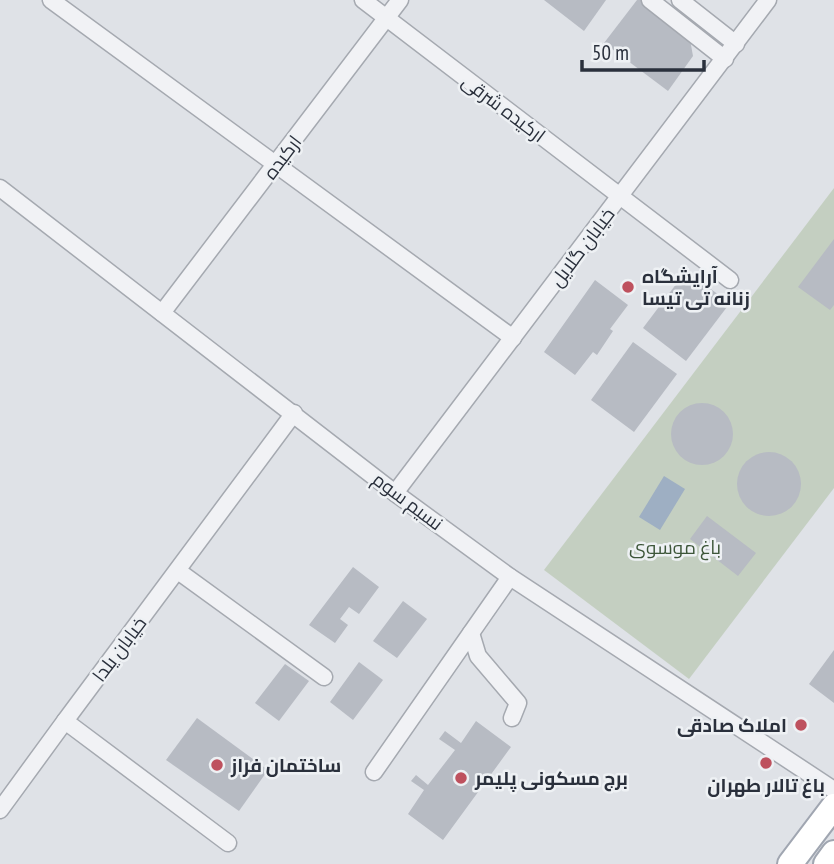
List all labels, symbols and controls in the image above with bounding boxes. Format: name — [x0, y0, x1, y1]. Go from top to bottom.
scale bar — [582, 28, 704, 72]
text: 50 m — [592, 39, 629, 66]
street label: ارکیده شرقی — [457, 69, 551, 147]
street label: ارکیده — [258, 130, 306, 184]
street label: خیابان گلایل — [544, 203, 620, 291]
place label: آرایشگاه زنانه تی تیسا — [642, 264, 750, 311]
marker: آرایشگاه زنانه تی تیسا — [620, 279, 636, 295]
street label: نسیم سوم — [367, 467, 448, 537]
park label: باغ موسوی — [629, 535, 721, 561]
street label: خیابان یلدا — [87, 612, 151, 686]
place label: املاک صادقی — [677, 713, 787, 737]
marker: املاک صادقی — [793, 717, 809, 733]
place label: ساختمان فراز — [230, 753, 341, 778]
marker: باغ تالار طهران — [758, 755, 774, 771]
marker: ساختمان فراز — [209, 757, 225, 773]
place label: برج مسکونی پلیمر — [474, 766, 628, 792]
marker: برج مسکونی پلیمر — [453, 770, 469, 786]
place label: باغ تالار طهران — [707, 773, 825, 799]

